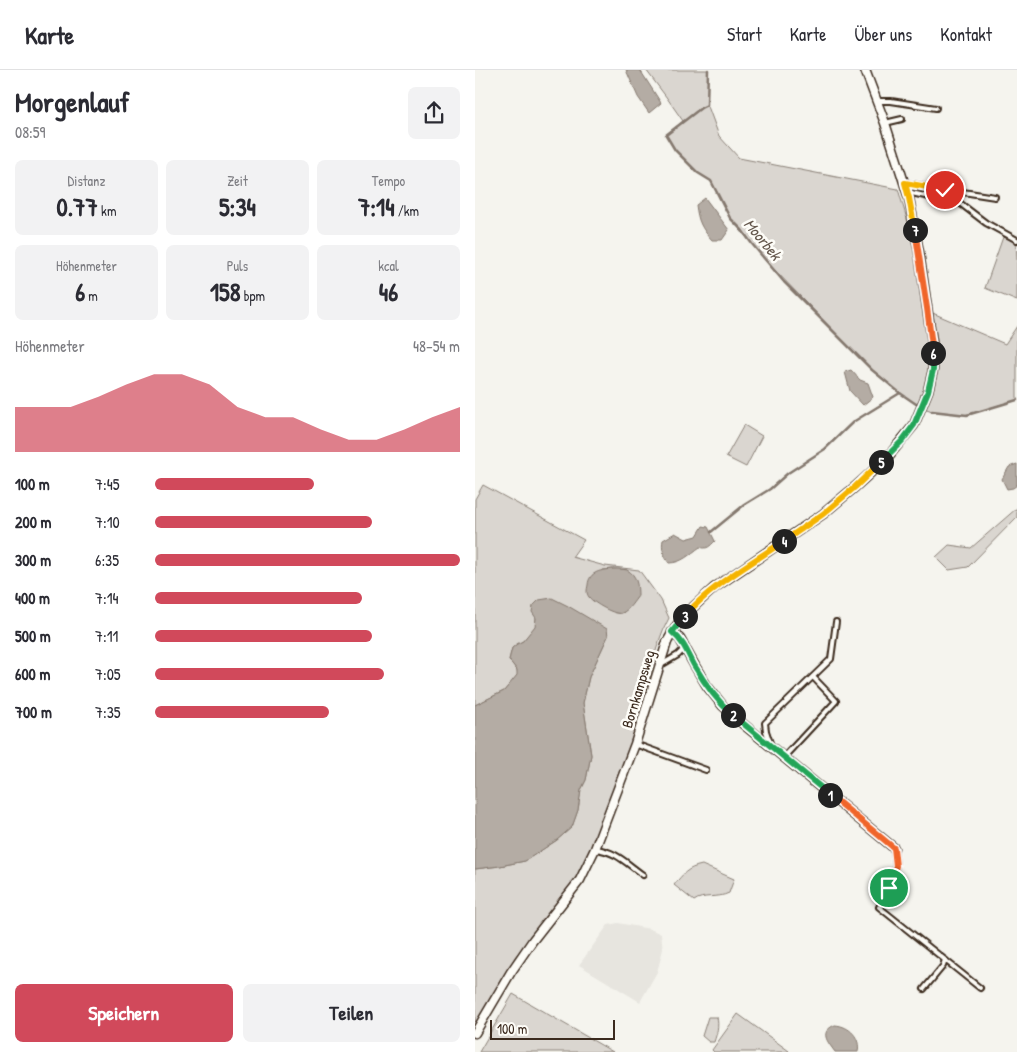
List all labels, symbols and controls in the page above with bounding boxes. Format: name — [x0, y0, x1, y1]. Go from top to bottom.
text: Karte — [25, 19, 74, 51]
text: Start — [727, 22, 762, 47]
text: Karte — [790, 22, 826, 47]
text: Über uns — [854, 22, 912, 47]
text: Kontakt — [940, 22, 992, 47]
text: Morgenlauf — [15, 83, 130, 121]
button: share — [408, 87, 460, 139]
text: 08:59 — [15, 121, 45, 143]
pin — [924, 169, 966, 211]
text: Distanz — [68, 171, 105, 190]
text: Zeit — [227, 171, 248, 190]
text: Tempo — [372, 171, 405, 190]
icon: check — [931, 176, 959, 204]
text: 0.77 — [57, 190, 98, 224]
text: 5:34 — [219, 190, 256, 224]
text: 7:14 — [358, 190, 395, 224]
text: km — [98, 201, 116, 220]
text: /km — [395, 201, 419, 220]
water label: Moorbek — [739, 213, 788, 266]
pin: 7 — [903, 218, 927, 242]
text: 7 — [912, 221, 919, 240]
text: Höhenmeter — [56, 256, 117, 275]
text: Puls — [227, 256, 248, 275]
text: kcal — [378, 256, 399, 275]
text: 6 — [75, 275, 85, 309]
text: 158 — [210, 275, 240, 309]
text: 46 — [379, 275, 398, 309]
text: m — [85, 286, 98, 305]
text: bpm — [240, 286, 265, 305]
text: Höhenmeter — [15, 335, 85, 357]
text: 48–54 m — [413, 335, 460, 357]
pin: 6 — [921, 340, 945, 366]
text: 6 — [931, 344, 936, 363]
pin: 5 — [869, 450, 893, 474]
text: 5 — [879, 453, 884, 472]
text: 100 m — [15, 473, 50, 495]
text: 7:45 — [95, 473, 119, 495]
text: 200 m — [15, 511, 51, 533]
text: 7:10 — [95, 511, 120, 533]
pin: 4 — [771, 528, 797, 554]
text: 4 — [782, 532, 787, 551]
text: 300 m — [15, 549, 51, 571]
text: 6:35 — [95, 549, 119, 571]
text: 400 m — [15, 587, 50, 609]
text: 7:14 — [95, 587, 118, 609]
pin: 3 — [673, 604, 697, 628]
text: 3 — [682, 607, 689, 626]
text: 500 m — [15, 625, 51, 647]
text: 7:11 — [95, 625, 118, 647]
street label: Bornkampsweg — [616, 647, 660, 730]
text: 600 m — [15, 663, 50, 685]
text: 7:05 — [95, 663, 121, 685]
text: 700 m — [15, 701, 52, 723]
text: 7:35 — [95, 701, 121, 723]
pin: 2 — [721, 702, 745, 728]
text: 2 — [730, 706, 737, 725]
pin: 1 — [817, 782, 843, 808]
text: 1 — [828, 786, 833, 805]
pin — [868, 867, 910, 909]
icon: arrive — [875, 874, 903, 902]
button: Speichern — [15, 984, 233, 1042]
button: Teilen — [243, 984, 460, 1042]
scale bar — [490, 1017, 615, 1040]
text: 100 m — [497, 1019, 527, 1038]

